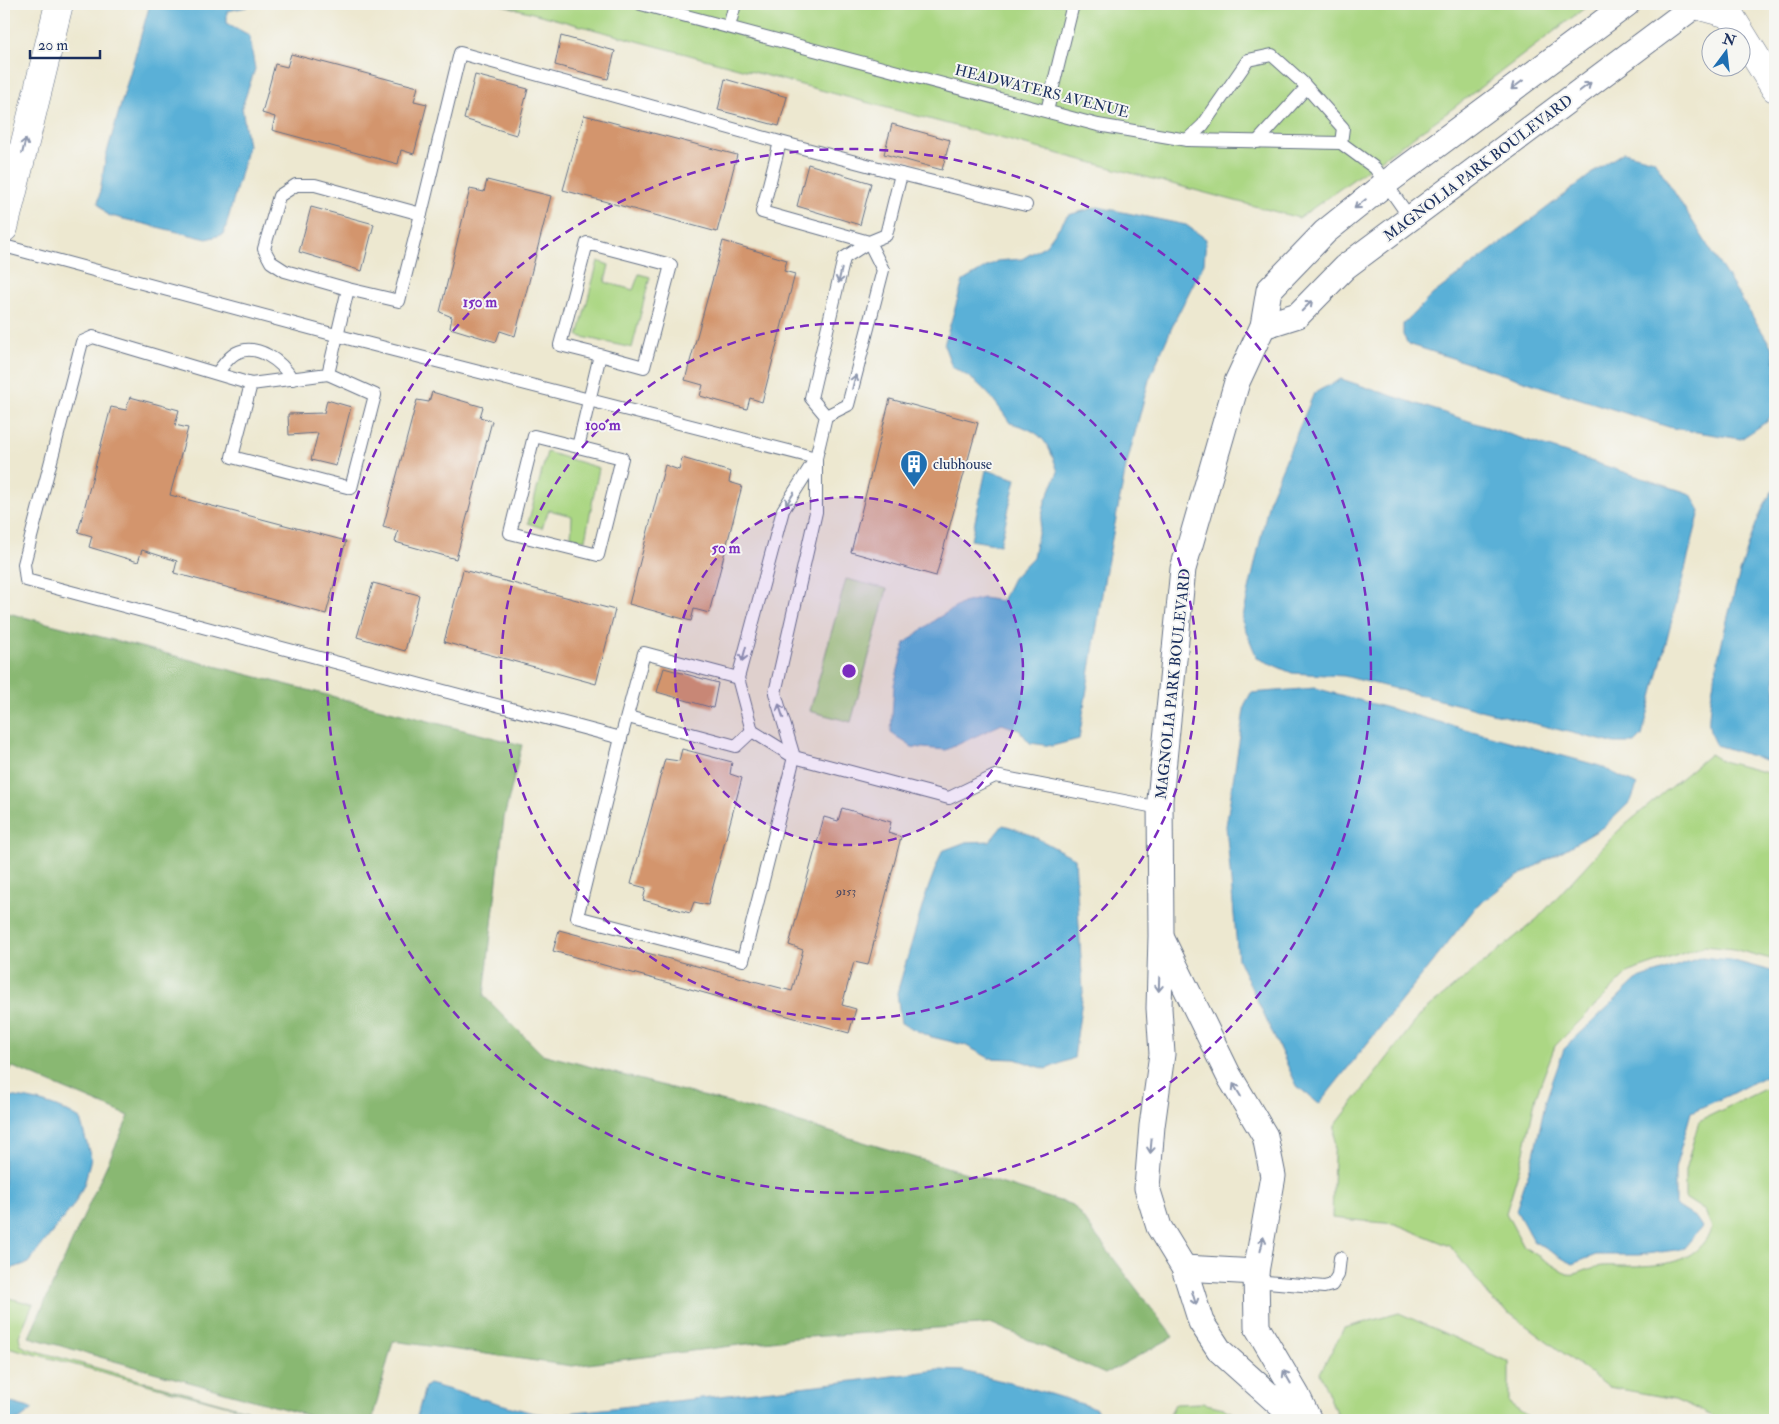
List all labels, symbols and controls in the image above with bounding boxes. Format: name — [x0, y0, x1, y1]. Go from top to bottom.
scale bar — [30, 28, 100, 60]
north arrow — [1702, 28, 1752, 78]
text: N — [1720, 30, 1738, 50]
text: 20 m — [38, 36, 68, 55]
street label: HEADWATERS AVENUE — [953, 61, 1131, 122]
one-way arrow — [1510, 80, 1524, 90]
one-way arrow — [1578, 82, 1591, 93]
street label: MAGNOLIA PARK BOULEVARD — [1380, 91, 1577, 246]
one-way arrow — [20, 139, 29, 155]
one-way arrow — [1353, 198, 1366, 209]
one-way arrow — [835, 267, 844, 283]
text: 150 m — [463, 293, 497, 312]
one-way arrow — [1300, 300, 1313, 312]
one-way arrow — [850, 374, 859, 390]
text: 100 m — [585, 416, 621, 435]
building icon: clubhouse — [899, 449, 929, 488]
place label: clubhouse — [933, 455, 992, 474]
one-way arrow — [784, 492, 795, 506]
text: 50 m — [712, 539, 741, 558]
street label: MAGNOLIA PARK BOULEVARD — [1152, 568, 1195, 800]
one-way arrow — [739, 646, 748, 662]
centre of rings — [840, 662, 858, 680]
one-way arrow — [775, 703, 785, 719]
house number: 9153 — [835, 884, 856, 899]
one-way arrow — [1155, 976, 1164, 992]
one-way arrow — [1232, 1084, 1242, 1098]
one-way arrow — [1146, 1138, 1155, 1154]
one-way arrow — [1258, 1236, 1268, 1252]
one-way arrow — [1190, 1290, 1200, 1306]
one-way arrow — [1281, 1370, 1291, 1384]

